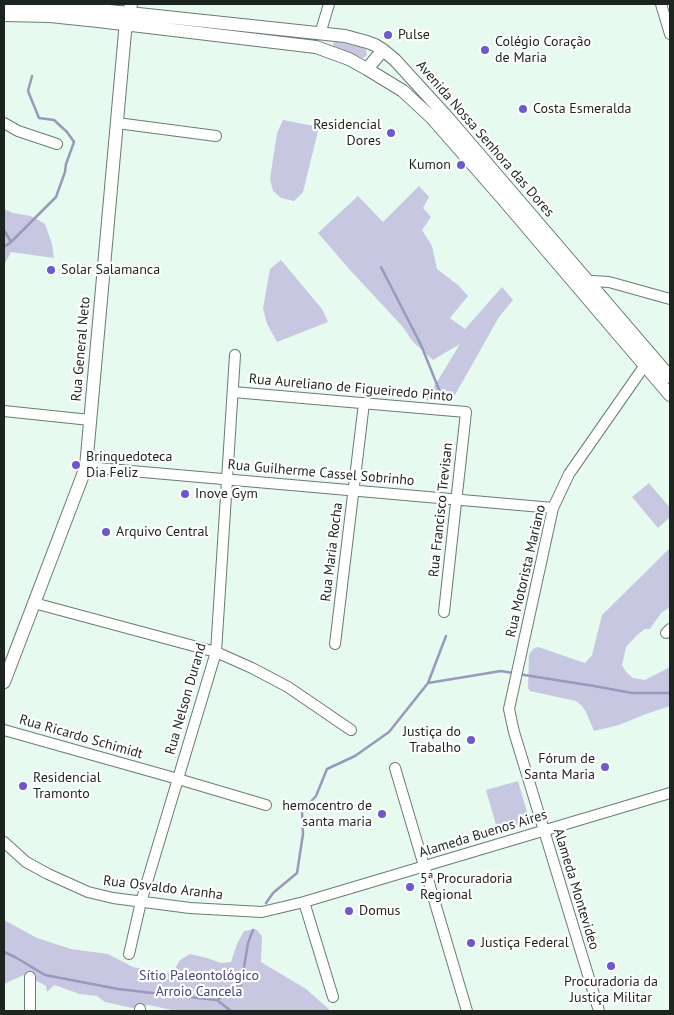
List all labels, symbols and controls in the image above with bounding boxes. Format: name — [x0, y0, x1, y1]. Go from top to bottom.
place label: Pulse — [398, 27, 430, 43]
marker: Pulse — [382, 29, 394, 41]
place label: Colégio Coração de Maria — [495, 34, 591, 66]
marker: Colégio Coração de Maria — [479, 44, 491, 56]
street label: Avenida Nossa Senhora das Dores — [412, 57, 558, 221]
place label: Costa Esmeralda — [533, 101, 631, 117]
marker: Costa Esmeralda — [517, 103, 529, 115]
place label: Residencial Dores — [313, 117, 381, 150]
marker: Residencial Dores — [385, 127, 397, 139]
place label: Kumon — [409, 157, 451, 173]
marker: Kumon — [455, 159, 467, 171]
place label: Solar Salamanca — [61, 262, 160, 278]
marker: Solar Salamanca — [45, 264, 57, 276]
street label: Rua General Neto — [68, 296, 94, 402]
street label: Rua Aureliano de Figueiredo Pinto — [248, 371, 454, 405]
street label: Rua Francisco Trevisan — [426, 442, 456, 578]
place label: Brinquedoteca Dia Feliz — [86, 449, 172, 482]
street label: Rua Guilherme Cassel Sobrinho — [227, 456, 415, 490]
marker: Brinquedoteca Dia Feliz — [70, 459, 82, 471]
place label: Inove Gym — [195, 486, 258, 502]
marker: Inove Gym — [179, 488, 191, 500]
street label: Rua Maria Rocha — [318, 501, 346, 603]
street label: Rua Motorista Mariano — [503, 503, 549, 639]
place label: Arquivo Central — [116, 524, 208, 540]
marker: Arquivo Central — [100, 526, 112, 538]
street label: Rua Nelson Durand — [162, 641, 210, 757]
street label: Rua Ricardo Schimidt — [17, 711, 145, 763]
place label: Justiça do Trabalho — [403, 724, 461, 756]
marker: Justiça do Trabalho — [465, 734, 477, 746]
place label: Fórum de Santa Maria — [524, 751, 595, 784]
marker: Fórum de Santa Maria — [599, 761, 611, 773]
place label: Residencial Tramonto — [33, 770, 101, 802]
marker: Residencial Tramonto — [17, 780, 29, 792]
place label: hemocentro de santa maria — [282, 798, 372, 830]
street label: Alameda Buenos Aires — [417, 806, 549, 862]
marker: hemocentro de santa maria — [376, 808, 388, 820]
street label: Alameda Montevideo — [550, 826, 602, 952]
place label: 5ª Procuradoria Regional — [420, 871, 512, 904]
street label: Rua Osvaldo Aranha — [102, 872, 224, 904]
marker: 5ª Procuradoria Regional — [404, 881, 416, 893]
place label: Domus — [359, 903, 400, 919]
marker: Domus — [343, 905, 355, 917]
place label: Justiça Federal — [481, 935, 569, 951]
marker: Justiça Federal — [465, 937, 477, 949]
marker: Procuradoria da Justiça Militar — [605, 960, 617, 972]
park label: Sítio Paleontológico Arroio Cancela — [139, 968, 259, 1000]
place label: Procuradoria da Justiça Militar — [564, 974, 658, 1006]

